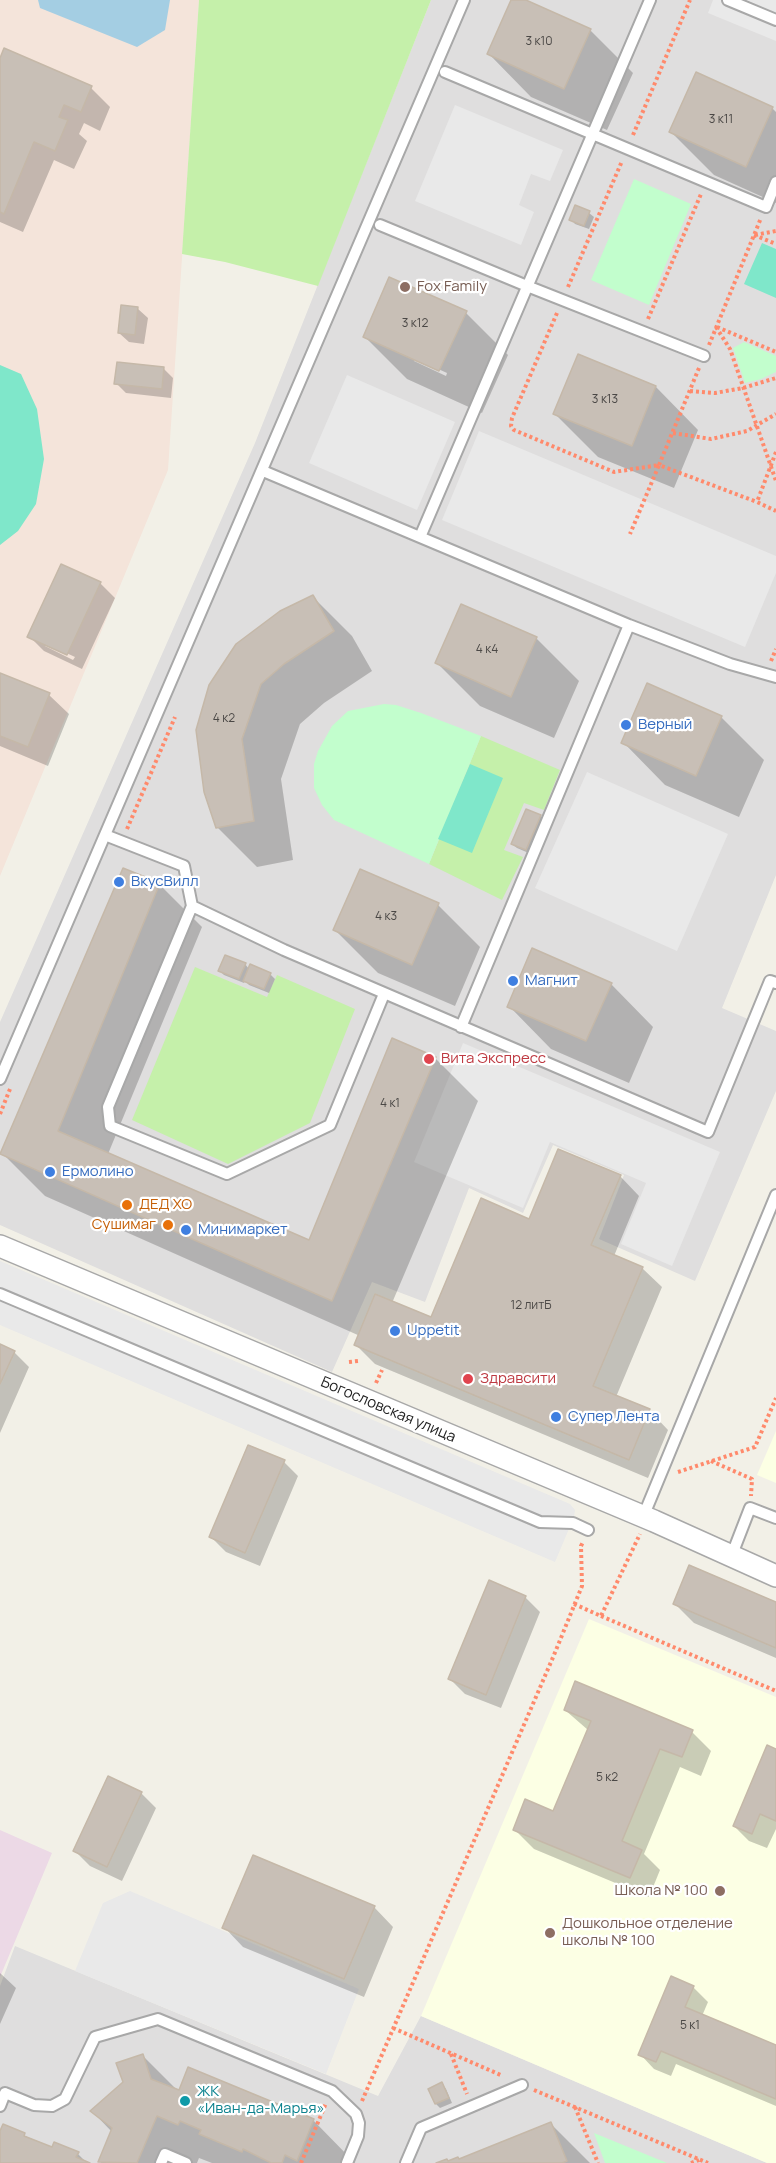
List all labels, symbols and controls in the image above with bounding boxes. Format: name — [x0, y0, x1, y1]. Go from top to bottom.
house number: 3 к10 — [526, 35, 552, 49]
house number: 3 к11 — [709, 113, 733, 127]
place label: Fox Family — [417, 278, 487, 296]
marker: Fox Family — [398, 280, 412, 294]
house number: 3 к12 — [402, 317, 428, 331]
house number: 3 к13 — [592, 393, 618, 407]
house number: 4 к4 — [476, 643, 498, 657]
house number: 4 к2 — [213, 712, 235, 726]
place label: Верный — [638, 716, 692, 734]
marker: Верный — [619, 718, 633, 732]
place label: ВкусВилл — [131, 873, 199, 891]
marker: ВкусВилл — [112, 875, 126, 889]
house number: 4 к3 — [375, 910, 397, 924]
place label: Магнит — [525, 972, 578, 990]
marker: Магнит — [506, 974, 520, 988]
place label: Вита Экспресс — [441, 1050, 546, 1068]
marker: Вита Экспресс — [422, 1052, 436, 1066]
house number: 4 к1 — [380, 1097, 400, 1111]
place label: Ермолино — [62, 1163, 134, 1181]
marker: Ермолино — [43, 1165, 57, 1179]
place label: ДЕД ХО — [139, 1196, 192, 1214]
marker: ДЕД ХО — [120, 1198, 134, 1212]
place label: Сушимаг — [92, 1216, 156, 1234]
marker: Сушимаг — [161, 1218, 175, 1232]
place label: Минимаркет — [198, 1221, 288, 1239]
marker: Минимаркет — [179, 1223, 193, 1237]
house number: 12 литБ — [511, 1299, 551, 1313]
place label: Uppetit — [407, 1322, 460, 1340]
marker: Uppetit — [388, 1324, 402, 1338]
place label: Здравсити — [480, 1370, 556, 1388]
marker: Здравсити — [461, 1372, 475, 1386]
street label: Богословская улица — [318, 1373, 458, 1447]
place label: Супер Лента — [568, 1408, 660, 1426]
marker: Супер Лента — [549, 1410, 563, 1424]
house number: 5 к2 — [596, 1771, 618, 1785]
place label: Школа № 100 — [615, 1882, 708, 1900]
marker: Школа № 100 — [713, 1884, 727, 1898]
place label: Дошкольное отделение школы № 100 — [562, 1915, 733, 1950]
marker: Дошкольное отделение школы № 100 — [543, 1926, 557, 1940]
house number: 5 к1 — [680, 2019, 700, 2033]
place label: ЖК «Иван-да-Марья» — [197, 2083, 325, 2118]
marker: ЖК «Иван-да-Марья» — [178, 2094, 192, 2108]

